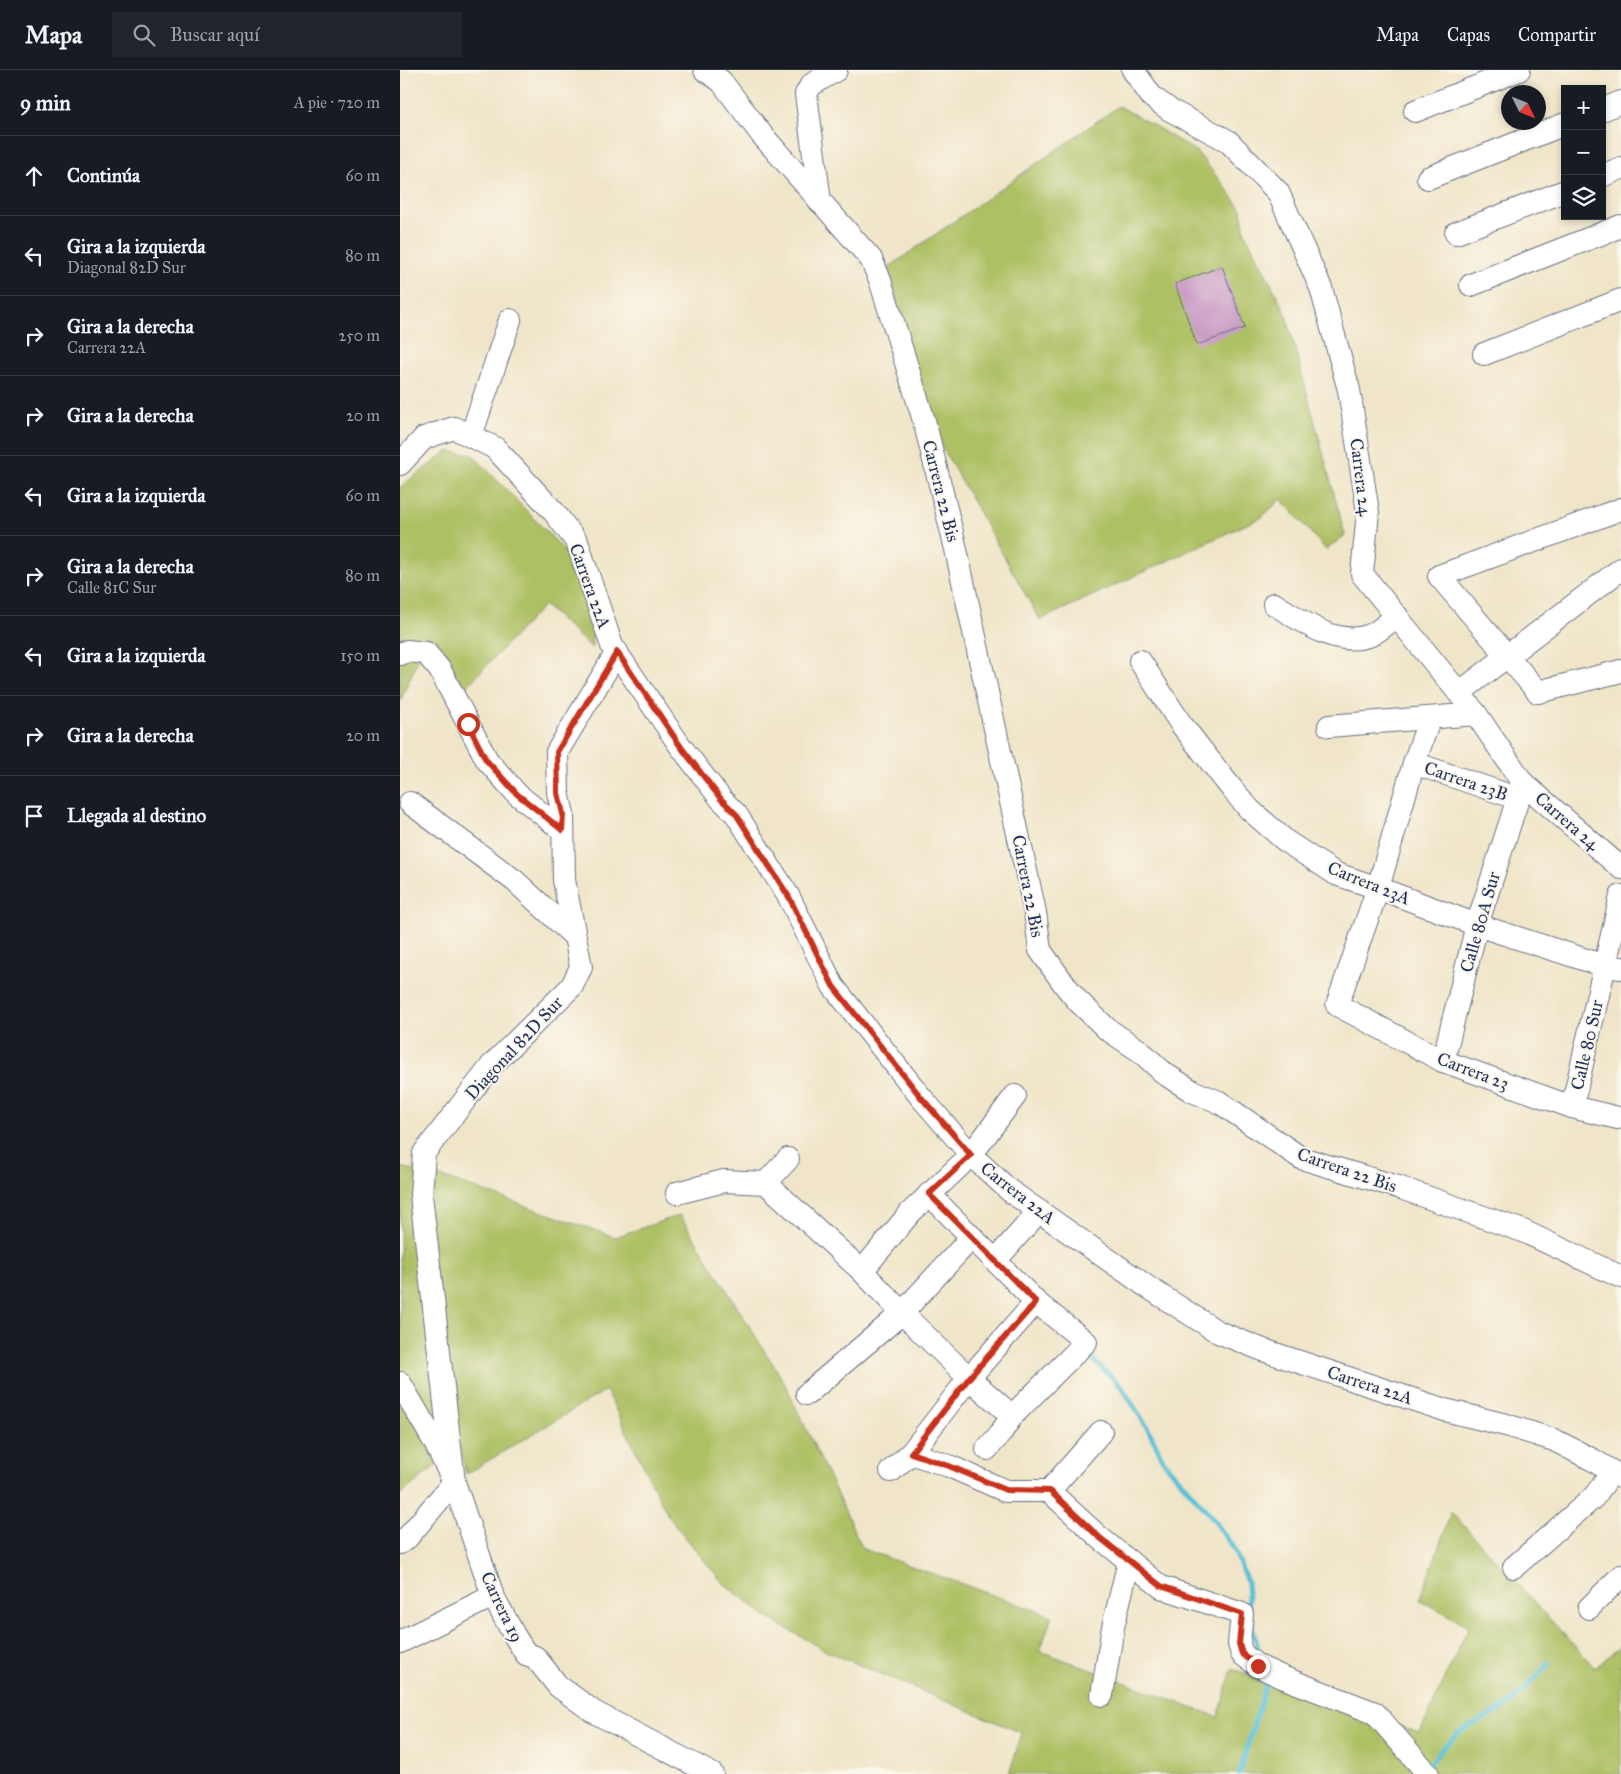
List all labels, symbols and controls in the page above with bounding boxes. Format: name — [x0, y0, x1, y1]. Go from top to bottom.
search box — [112, 12, 462, 57]
text: Mapa — [25, 20, 82, 50]
icon: search — [130, 21, 158, 49]
text: Buscar aquí — [170, 23, 259, 46]
text: Mapa — [1376, 24, 1419, 46]
text: Capas — [1447, 24, 1490, 46]
text: Compartir — [1518, 24, 1596, 46]
north arrow — [1501, 85, 1546, 130]
map controls — [1561, 85, 1606, 220]
button: + — [1561, 85, 1606, 130]
text: 9 min — [20, 90, 71, 116]
text: A pie · 720 m — [294, 93, 380, 112]
button: − — [1561, 130, 1606, 175]
icon: ahead — [20, 162, 48, 190]
text: Continúa — [67, 164, 140, 187]
text: 60 m — [346, 166, 380, 185]
button: layers — [1561, 175, 1606, 220]
text: Gira a la izquierda — [67, 235, 206, 258]
icon: left — [20, 242, 48, 270]
text: 80 m — [345, 246, 380, 265]
text: Diagonal 82D Sur — [67, 258, 186, 277]
text: Gira a la derecha — [67, 315, 194, 338]
icon: right — [20, 322, 48, 350]
text: 250 m — [339, 326, 380, 345]
text: Carrera 22A — [67, 338, 146, 357]
icon: right — [20, 402, 48, 430]
text: Gira a la derecha — [67, 404, 194, 427]
text: 20 m — [346, 406, 380, 425]
street label: Carrera 24 — [1345, 437, 1377, 518]
street label: Carrera 22 Bis — [918, 438, 964, 544]
icon: left — [20, 482, 48, 510]
text: Gira a la izquierda — [67, 484, 206, 507]
text: 60 m — [346, 486, 380, 505]
street label: Carrera 22A — [564, 541, 616, 631]
text: Gira a la derecha — [67, 555, 194, 578]
icon: right — [20, 562, 48, 590]
text: 80 m — [345, 566, 380, 585]
text: Calle 81C Sur — [67, 578, 156, 597]
icon: left — [20, 642, 48, 670]
text: Gira a la izquierda — [67, 644, 206, 667]
text: 150 m — [340, 646, 380, 665]
route start — [457, 713, 480, 736]
icon: right — [20, 722, 48, 750]
text: Gira a la derecha — [67, 724, 194, 747]
text: 20 m — [346, 726, 380, 745]
street label: Carrera 23B — [1421, 756, 1511, 806]
street label: Carrera 24 — [1530, 787, 1604, 855]
icon: arrive — [20, 802, 48, 830]
text: Llegada al destino — [67, 804, 206, 827]
street label: Carrera 22 Bis — [1007, 833, 1049, 939]
street label: Carrera 23A — [1324, 856, 1414, 910]
street label: Calle 80A Sur — [1455, 869, 1505, 975]
street label: Diagonal 82D Sur — [460, 991, 569, 1105]
street label: Calle 80 Sur — [1566, 998, 1608, 1092]
street label: Carrera 23 — [1434, 1047, 1512, 1095]
street label: Carrera 22 Bis — [1294, 1143, 1400, 1197]
street label: Carrera 22A — [976, 1157, 1060, 1229]
street label: Carrera 22A — [1324, 1361, 1416, 1409]
street label: Carrera 19 — [476, 1568, 528, 1646]
route end — [1247, 1655, 1270, 1678]

